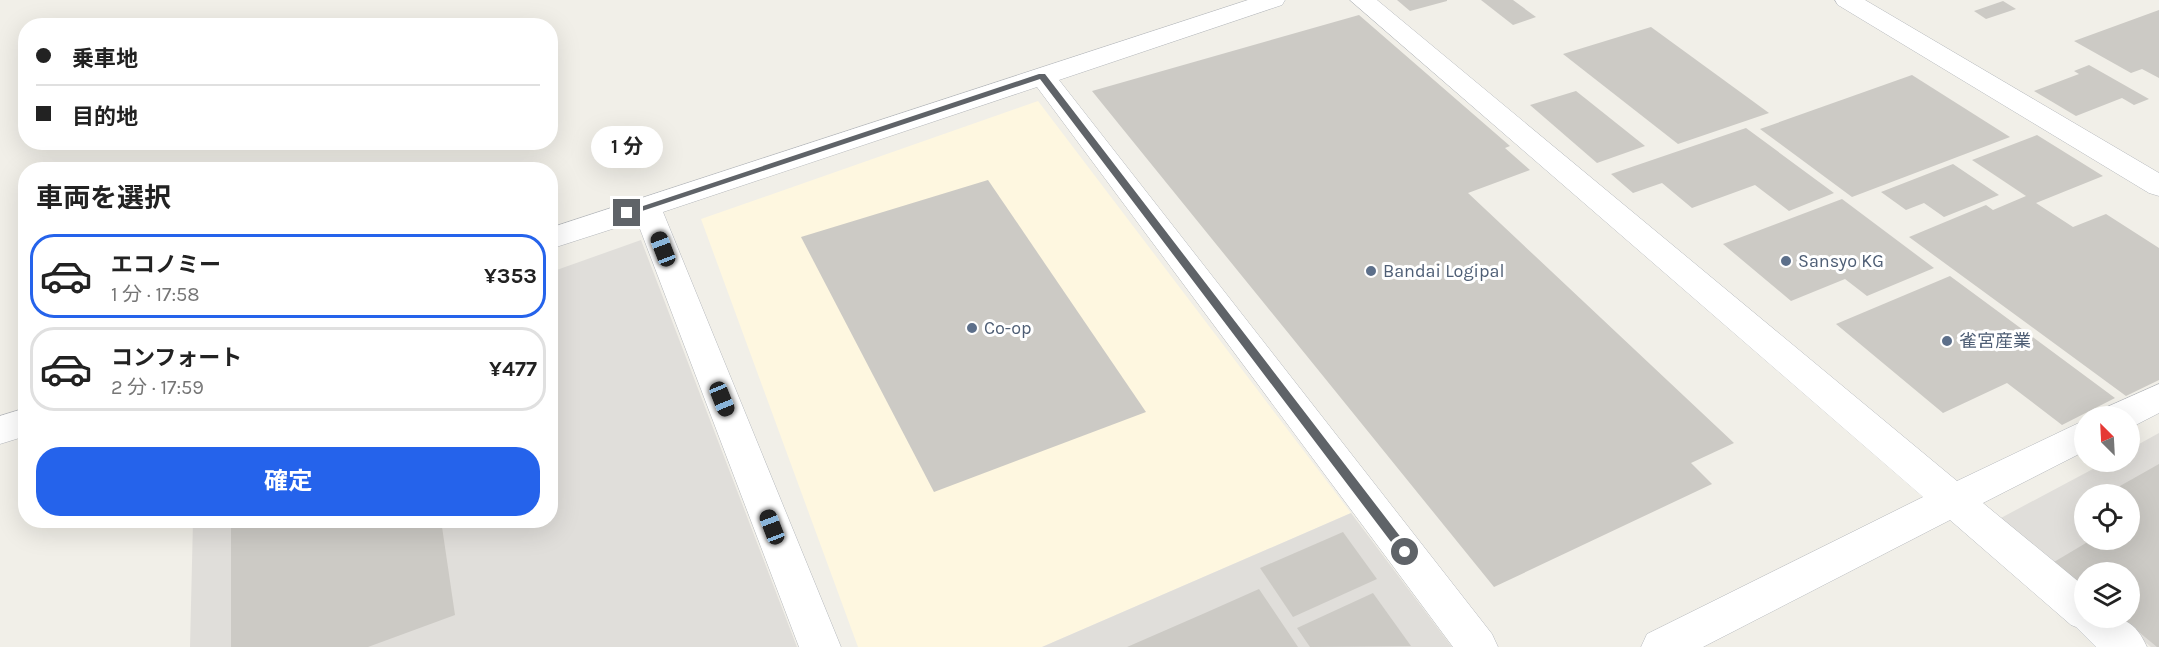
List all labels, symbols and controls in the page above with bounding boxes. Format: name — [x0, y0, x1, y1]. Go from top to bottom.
text: 乗車地 — [72, 46, 138, 72]
text: 目的地 — [72, 104, 138, 130]
callout: 1 分 — [591, 126, 663, 168]
text: 1 分 — [611, 135, 643, 158]
text: 車両を選択 — [36, 182, 171, 214]
route end — [613, 199, 640, 226]
car — [648, 229, 678, 269]
icon: car — [39, 249, 93, 303]
place label: Sansyo KG — [1798, 250, 1884, 272]
text: エコノミー — [111, 252, 221, 278]
marker: Sansyo KG — [1779, 254, 1793, 268]
place label: Bandai Logipal — [1383, 260, 1504, 282]
text: ¥353 — [484, 263, 537, 289]
marker: Bandai Logipal — [1364, 264, 1378, 278]
text: 1 分 · 17:58 — [111, 283, 200, 306]
place label: Co-op — [984, 317, 1032, 339]
marker: Co-op — [965, 321, 979, 335]
place label: 雀宮産業 — [1959, 330, 2031, 352]
marker: 雀宮産業 — [1940, 334, 1954, 348]
icon: car — [39, 342, 93, 396]
text: コンフォート — [111, 345, 242, 371]
text: ¥477 — [489, 356, 537, 382]
text: 2 分 · 17:59 — [111, 376, 204, 399]
car — [707, 379, 737, 419]
north arrow — [2074, 406, 2140, 472]
map controls — [2074, 406, 2140, 628]
button: 確定 — [36, 447, 540, 516]
button: locate — [2074, 484, 2140, 550]
car — [757, 507, 787, 547]
route start — [1391, 538, 1418, 565]
button: layers — [2074, 562, 2140, 628]

